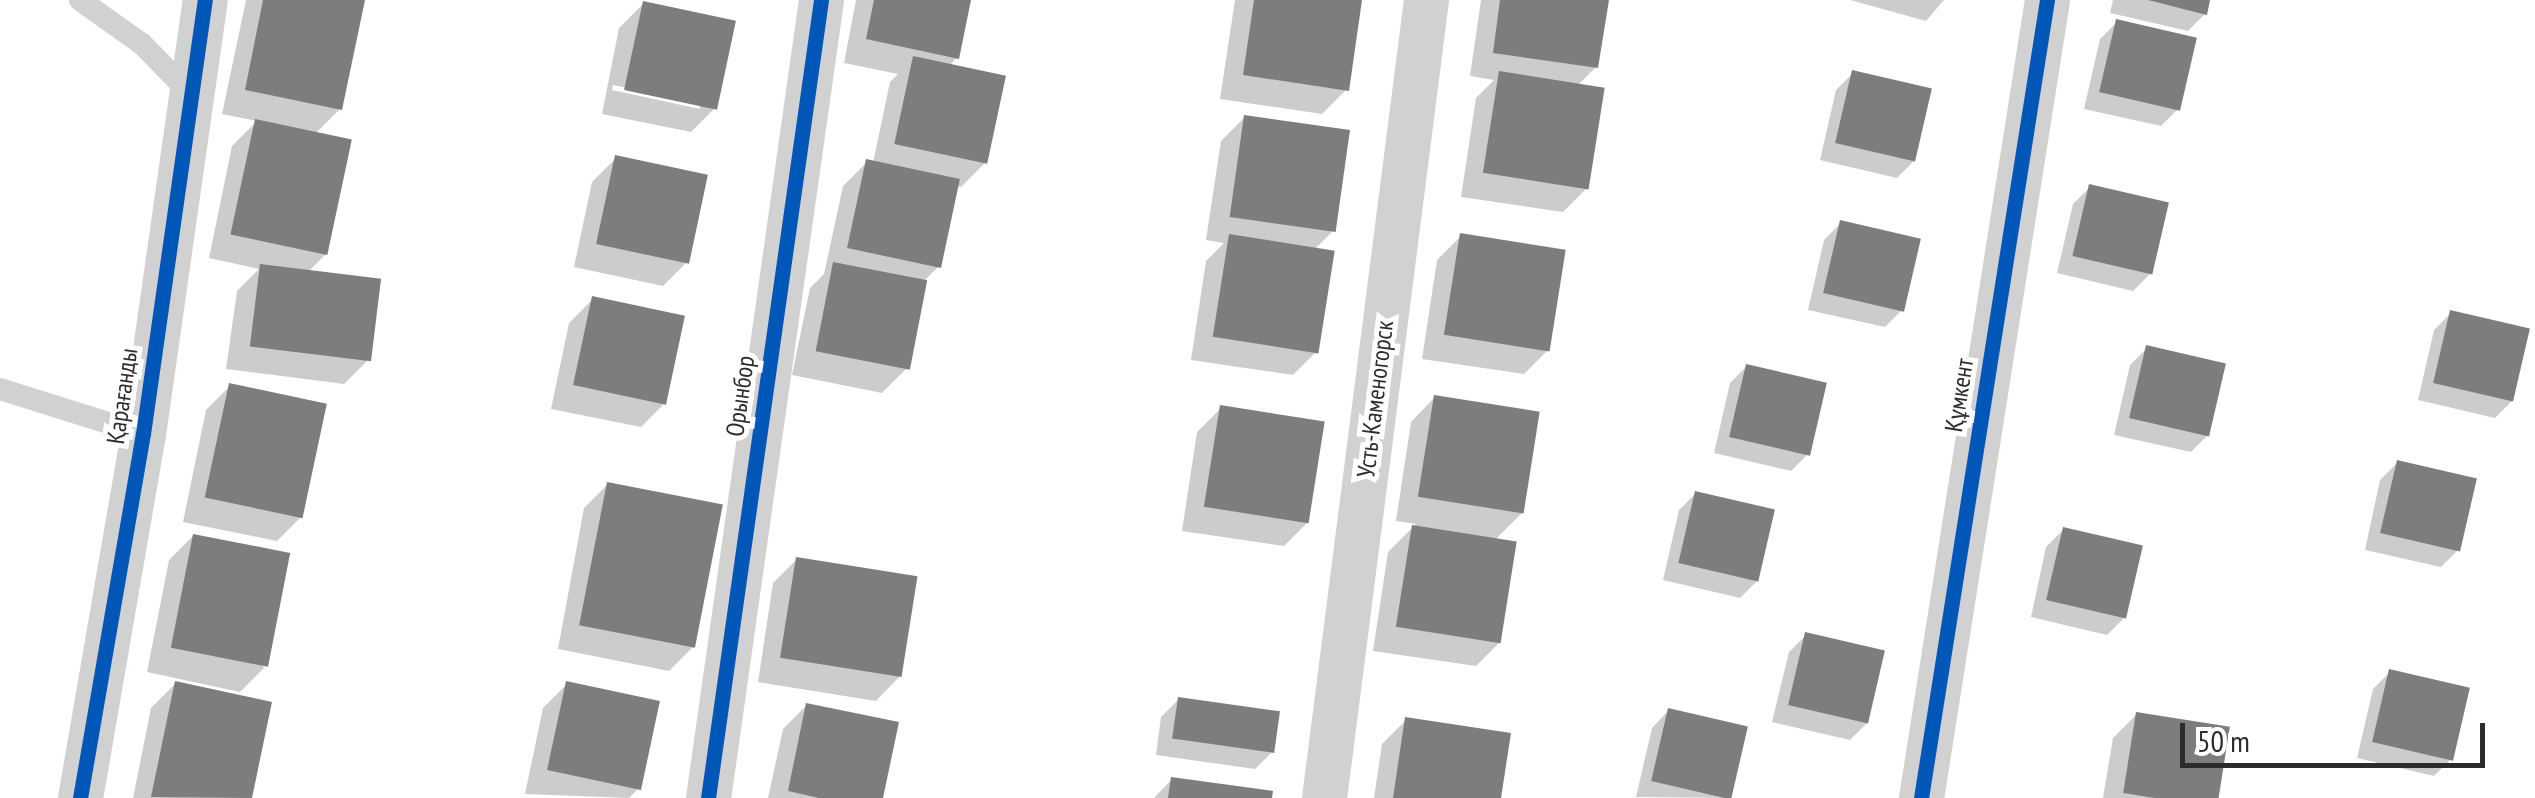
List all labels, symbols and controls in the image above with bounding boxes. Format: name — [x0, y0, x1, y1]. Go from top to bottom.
street label: Усть-Каменогорск — [1350, 319, 1400, 479]
street label: Қарағанды — [100, 346, 144, 446]
street label: Орынбор — [719, 354, 761, 438]
street label: Құмкент — [1938, 356, 1980, 434]
scale bar — [2185, 703, 2490, 765]
text: 50 m — [2197, 721, 2250, 760]

